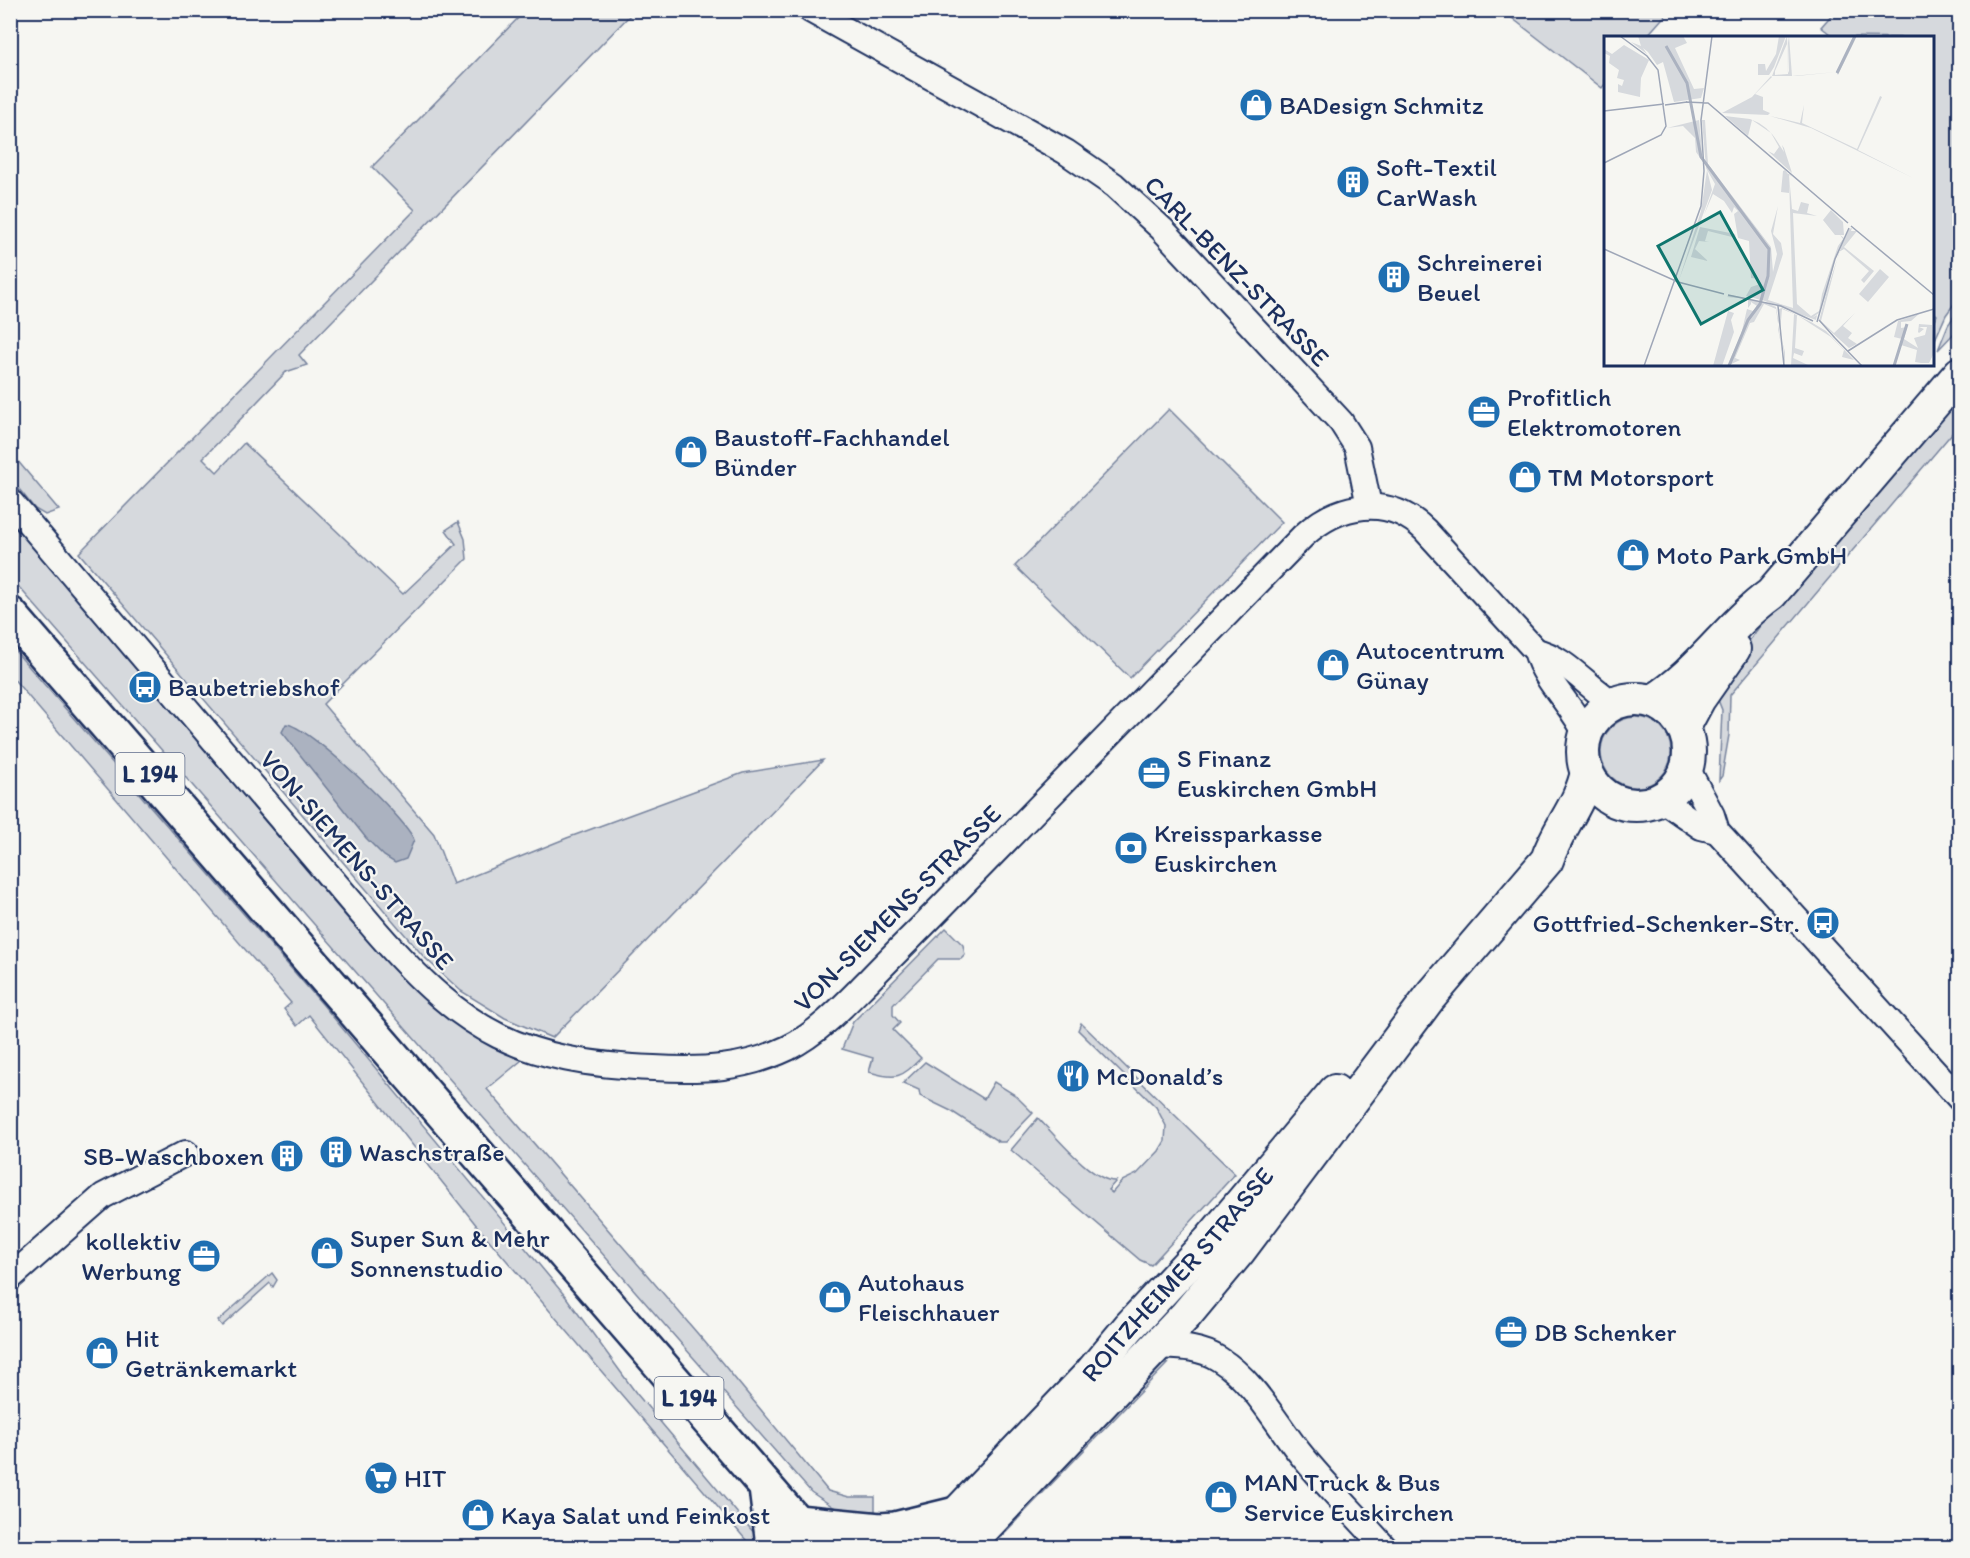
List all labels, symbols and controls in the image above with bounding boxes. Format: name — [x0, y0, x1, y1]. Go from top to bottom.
inset map — [1604, 36, 1934, 366]
shop icon: BADesign Schmitz — [1238, 87, 1274, 123]
place label: BADesign Schmitz — [1279, 89, 1484, 121]
place label: Soft-Textil CarWash — [1376, 151, 1497, 213]
building icon: Soft-Textil CarWash — [1335, 164, 1371, 200]
street label: CARL-BENZ-STRASSE — [1138, 169, 1336, 373]
place label: Schreinerei Beuel — [1417, 246, 1543, 308]
building icon: Schreinerei Beuel — [1376, 259, 1412, 295]
place label: Profitlich Elektromotoren — [1507, 381, 1682, 443]
office icon: Profitlich Elektromotoren — [1466, 394, 1502, 430]
place label: Baustoff-Fachhandel Bünder — [714, 421, 950, 483]
shop icon: Baustoff-Fachhandel Bünder — [673, 434, 709, 470]
shop icon: TM Motorsport — [1507, 459, 1543, 495]
place label: TM Motorsport — [1548, 461, 1714, 493]
shop icon: Moto Park GmbH — [1615, 537, 1651, 573]
place label: Moto Park GmbH — [1656, 539, 1847, 571]
place label: Autocentrum Günay — [1356, 634, 1505, 696]
shop icon: Autocentrum Günay — [1315, 647, 1351, 683]
bus stop icon: Baubetriebshof — [127, 669, 163, 705]
place label: Baubetriebshof — [168, 671, 340, 703]
place label: S Finanz Euskirchen GmbH — [1177, 742, 1377, 804]
street label: VON-SIEMENS-STRASSE — [253, 744, 461, 976]
road number: L 194 — [116, 753, 184, 795]
office icon: S Finanz Euskirchen GmbH — [1136, 755, 1172, 791]
street label: VON-SIEMENS-STRASSE — [786, 797, 1008, 1019]
place label: Kreissparkasse Euskirchen — [1154, 817, 1323, 879]
bank icon: Kreissparkasse Euskirchen — [1113, 830, 1149, 866]
bus stop icon: Gottfried-Schenker-Str. — [1805, 905, 1841, 941]
place label: Gottfried-Schenker-Str. — [1532, 907, 1800, 939]
restaurant icon: McDonald’s — [1055, 1058, 1091, 1094]
place label: McDonald’s — [1096, 1060, 1223, 1092]
building icon: Waschstraße — [318, 1134, 354, 1170]
place label: Waschstraße — [359, 1136, 505, 1168]
building icon: SB-Waschboxen — [269, 1138, 305, 1174]
place label: SB-Waschboxen — [83, 1140, 264, 1172]
street label: ROITZHEIMER STRASSE — [1074, 1160, 1280, 1388]
place label: Super Sun & Mehr Sonnenstudio — [350, 1222, 550, 1284]
place label: kollektiv Werbung — [81, 1225, 182, 1287]
shop icon: Super Sun & Mehr Sonnenstudio — [309, 1235, 345, 1271]
office icon: kollektiv Werbung — [186, 1238, 222, 1274]
place label: Autohaus Fleischhauer — [858, 1266, 1000, 1328]
shop icon: Autohaus Fleischhauer — [817, 1279, 853, 1315]
office icon: DB Schenker — [1493, 1314, 1529, 1350]
place label: DB Schenker — [1534, 1316, 1677, 1348]
place label: Hit Getränkemarkt — [125, 1322, 297, 1384]
shop icon: Hit Getränkemarkt — [84, 1335, 120, 1371]
road number: L 194 — [654, 1377, 724, 1419]
supermarket icon: HIT — [363, 1460, 399, 1496]
place label: HIT — [404, 1462, 447, 1494]
place label: MAN Truck & Bus Service Euskirchen — [1244, 1466, 1454, 1528]
shop icon: MAN Truck & Bus Service Euskirchen — [1203, 1479, 1239, 1515]
shop icon: Kaya Salat und Feinkost — [460, 1497, 496, 1533]
place label: Kaya Salat und Feinkost — [501, 1499, 771, 1531]

